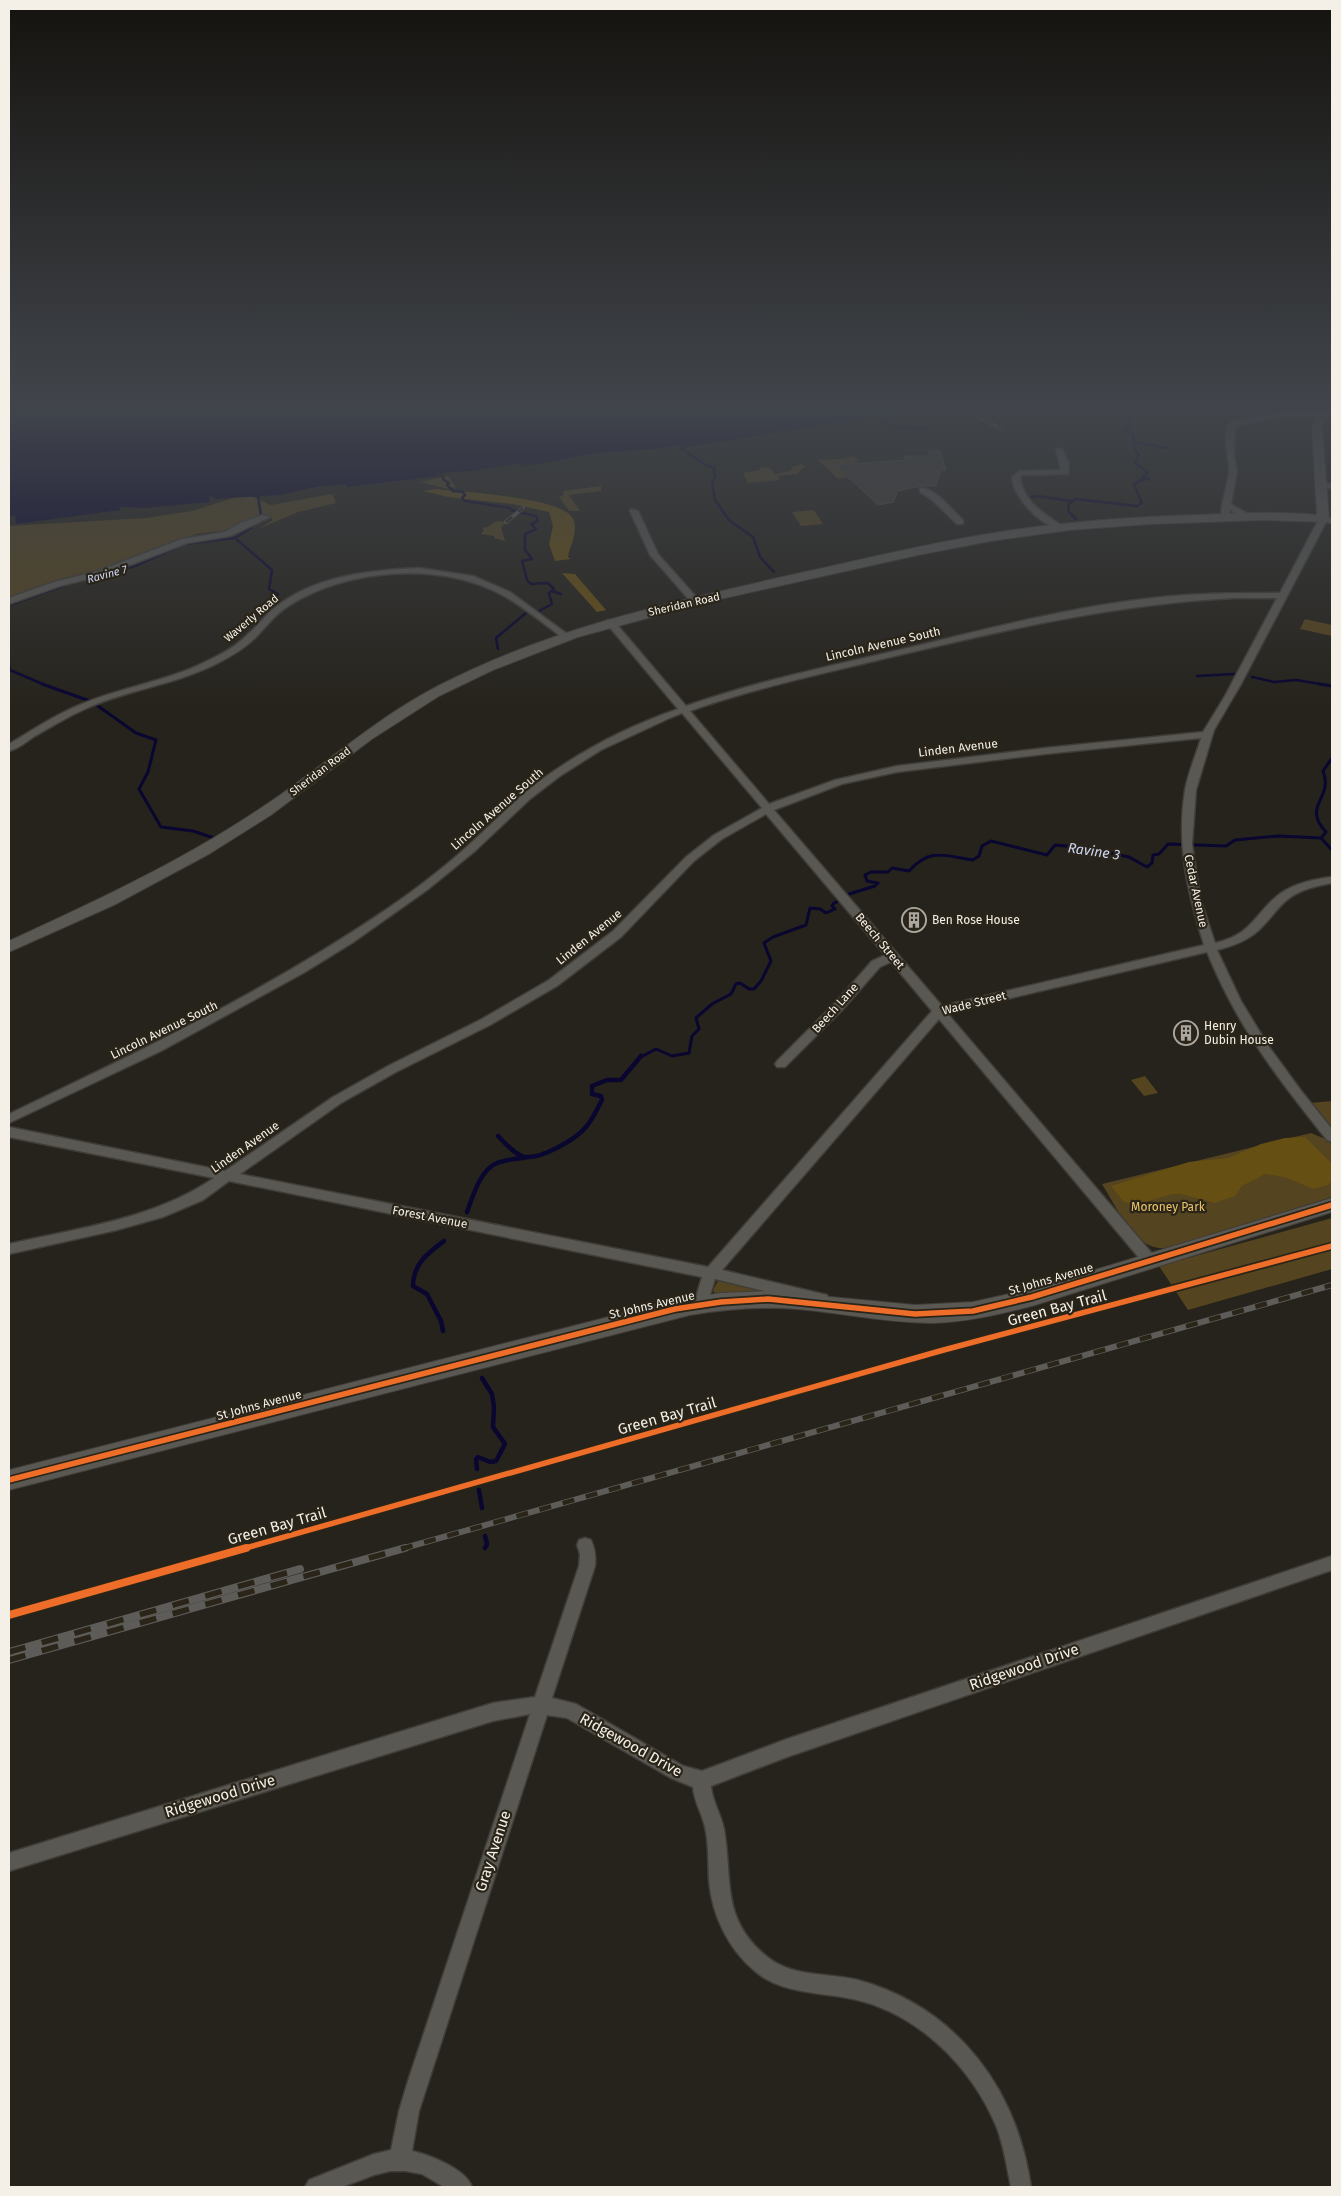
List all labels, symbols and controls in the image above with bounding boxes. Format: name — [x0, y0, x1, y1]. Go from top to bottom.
water label: Ravine 7 — [86, 563, 130, 586]
street label: Sheridan Road — [647, 590, 721, 619]
street label: Waverly Road — [221, 592, 281, 645]
street label: Lincoln Avenue South — [824, 624, 942, 664]
street label: Linden Avenue — [917, 736, 999, 760]
street label: Sheridan Road — [287, 744, 353, 799]
street label: Lincoln Avenue South — [448, 765, 546, 853]
water label: Ravine 3 — [1067, 839, 1121, 864]
street label: Cedar Avenue — [1181, 853, 1211, 929]
street label: Linden Avenue — [553, 906, 625, 968]
building icon: Ben Rose House — [901, 907, 927, 933]
street label: Beech Street — [852, 910, 908, 972]
place label: Ben Rose House — [932, 913, 1020, 927]
street label: Beech Lane — [809, 980, 861, 1036]
street label: Wade Street — [941, 988, 1008, 1018]
street label: Lincoln Avenue South — [108, 998, 220, 1062]
place label: Henry Dubin House — [1204, 1019, 1274, 1047]
building icon: Henry Dubin House — [1173, 1020, 1199, 1046]
street label: Linden Avenue — [208, 1118, 282, 1176]
park label: Moroney Park — [1131, 1200, 1206, 1214]
street label: Forest Avenue — [391, 1203, 469, 1231]
street label: St Johns Avenue — [1007, 1260, 1095, 1298]
street label: Green Bay Trail — [1006, 1286, 1109, 1330]
street label: St Johns Avenue — [608, 1288, 696, 1322]
street label: St Johns Avenue — [215, 1387, 303, 1423]
street label: Green Bay Trail — [616, 1393, 719, 1439]
street label: Green Bay Trail — [226, 1503, 329, 1549]
street label: Ridgewood Drive — [967, 1640, 1081, 1694]
street label: Ridgewood Drive — [577, 1709, 685, 1781]
street label: Ridgewood Drive — [163, 1771, 277, 1821]
street label: Gray Avenue — [471, 1808, 515, 1894]

